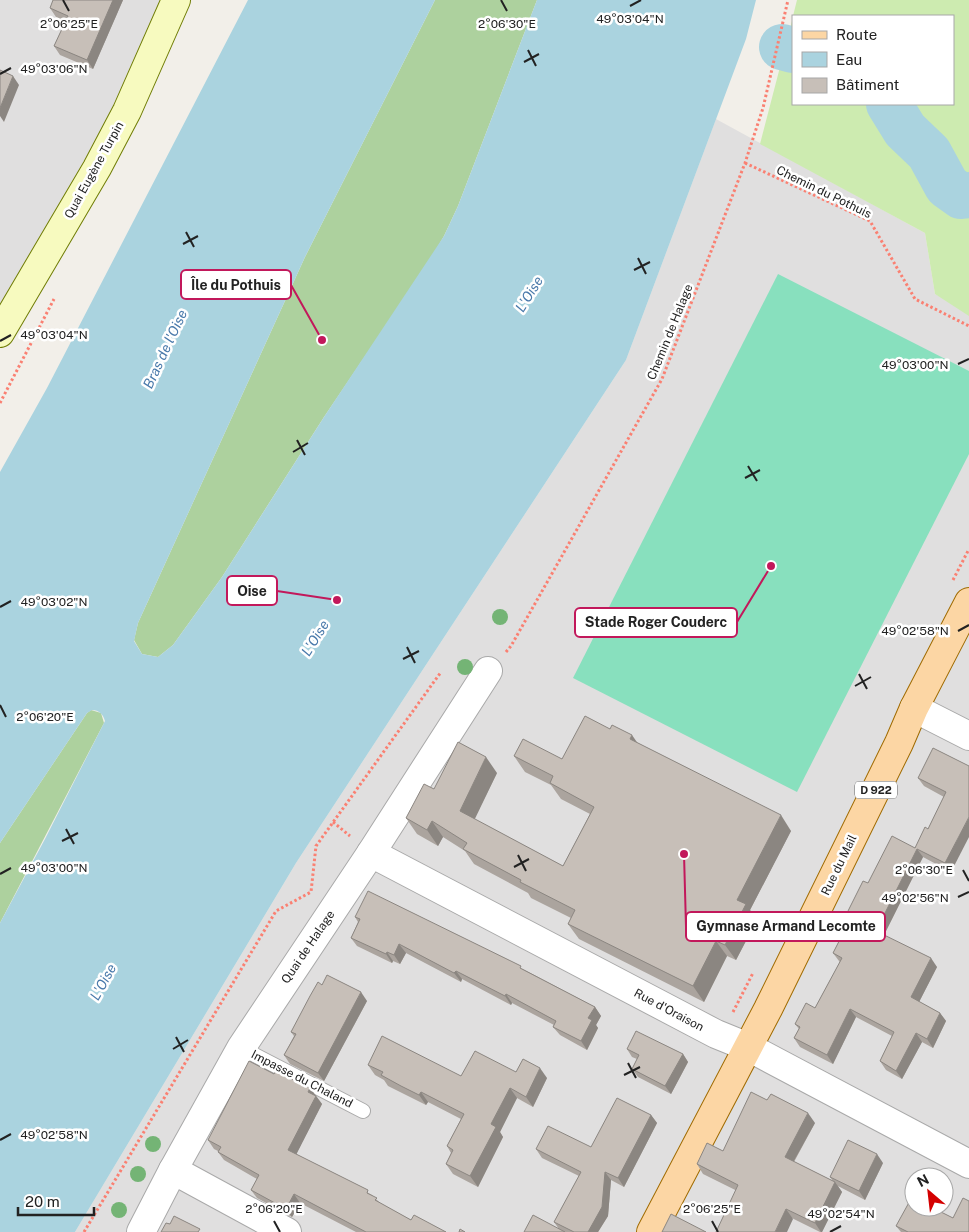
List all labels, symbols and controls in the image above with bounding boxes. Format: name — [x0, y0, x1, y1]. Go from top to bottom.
text: 49°03'04"N — [596, 12, 664, 26]
legend — [792, 15, 954, 105]
text: 2°06'25"E — [40, 17, 98, 31]
text: 2°06'30"E — [478, 17, 536, 31]
text: Route — [836, 26, 877, 43]
text: Eau — [836, 51, 862, 68]
text: 49°03'06"N — [20, 62, 88, 76]
text: Bâtiment — [836, 76, 899, 93]
street label: Quai Eugène Turpin — [62, 119, 127, 221]
street label: Chemin du Pothuis — [774, 163, 874, 221]
callout: Île du Pothuis — [181, 270, 291, 299]
water label: L'Oise — [512, 273, 546, 315]
text: Île du Pothuis — [190, 276, 281, 293]
street label: Chemin de Halage — [644, 282, 696, 382]
water label: Bras de l'Oise — [140, 307, 190, 391]
text: 49°03'04"N — [20, 328, 88, 342]
text: 49°03'00"N — [881, 358, 949, 372]
callout: Oise — [227, 576, 277, 605]
text: Oise — [237, 583, 267, 599]
text: 49°03'02"N — [20, 595, 88, 609]
callout: Stade Roger Couderc — [575, 608, 737, 637]
text: Stade Roger Couderc — [585, 614, 728, 630]
water label: L'Oise — [298, 617, 332, 659]
text: 49°02'58"N — [881, 624, 949, 638]
text: 2°06'20"E — [16, 710, 74, 724]
road number: D 922 — [855, 782, 897, 798]
street label: Rue du Mail — [818, 832, 860, 897]
text: 49°03'00"N — [20, 861, 88, 875]
text: 2°06'30"E — [895, 863, 953, 877]
text: 49°02'56"N — [881, 891, 949, 905]
street label: Quai de Halage — [278, 908, 338, 986]
callout: Gymnase Armand Lecomte — [686, 912, 885, 941]
text: Gymnase Armand Lecomte — [696, 918, 876, 934]
water label: L'Oise — [87, 961, 120, 1003]
street label: Rue d'Oraison — [632, 986, 706, 1034]
street label: Impasse du Chaland — [249, 1047, 355, 1111]
text: 49°02'58"N — [20, 1128, 88, 1142]
north arrow — [904, 1167, 954, 1217]
text: N — [914, 1171, 931, 1190]
scale bar — [18, 1184, 94, 1216]
text: 20 m — [25, 1193, 60, 1210]
text: 2°06'20"E — [245, 1202, 303, 1216]
text: 2°06'25"E — [683, 1202, 741, 1216]
text: 49°02'54"N — [807, 1207, 875, 1221]

